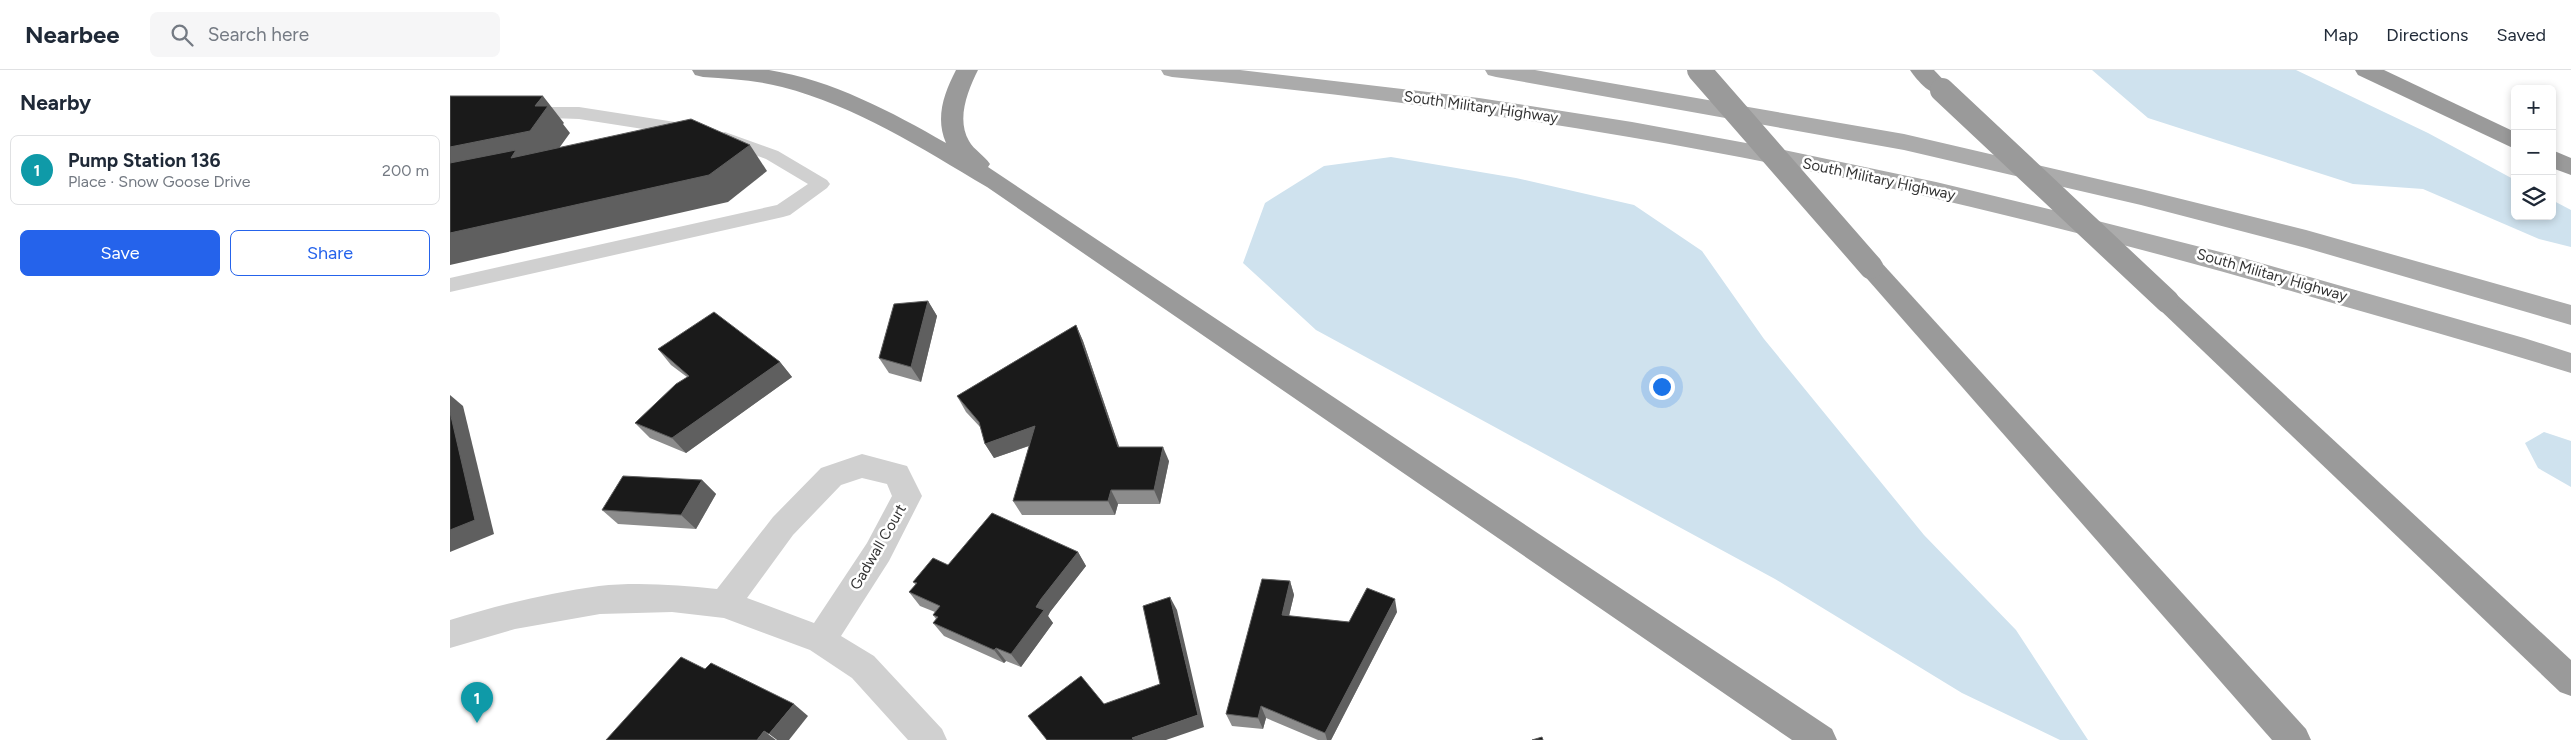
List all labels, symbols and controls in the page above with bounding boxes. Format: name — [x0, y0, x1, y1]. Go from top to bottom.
search box — [150, 12, 500, 57]
text: Nearbee — [25, 20, 120, 49]
icon: search — [168, 21, 196, 49]
text: Search here — [208, 23, 309, 46]
text: Map — [2323, 24, 2358, 46]
text: Directions — [2386, 24, 2468, 46]
text: Saved — [2496, 24, 2546, 46]
map controls — [2511, 85, 2556, 220]
button: + — [2511, 85, 2556, 130]
street label: South Military Highway — [1403, 87, 1559, 127]
text: Nearby — [20, 90, 91, 115]
button: − — [2511, 130, 2556, 175]
text: Pump Station 136 — [68, 149, 220, 172]
street label: South Military Highway — [1801, 154, 1957, 204]
text: 1 — [34, 161, 40, 180]
text: 200 m — [382, 161, 429, 180]
text: Place · Snow Goose Drive — [68, 172, 250, 191]
button: layers — [2511, 175, 2556, 220]
button: Save — [20, 230, 220, 276]
button: Share — [230, 230, 430, 276]
street label: South Military Highway — [2195, 245, 2349, 305]
your location — [1649, 374, 1675, 400]
street label: Gadwall Court — [846, 501, 910, 593]
pin: 1 — [461, 682, 493, 723]

